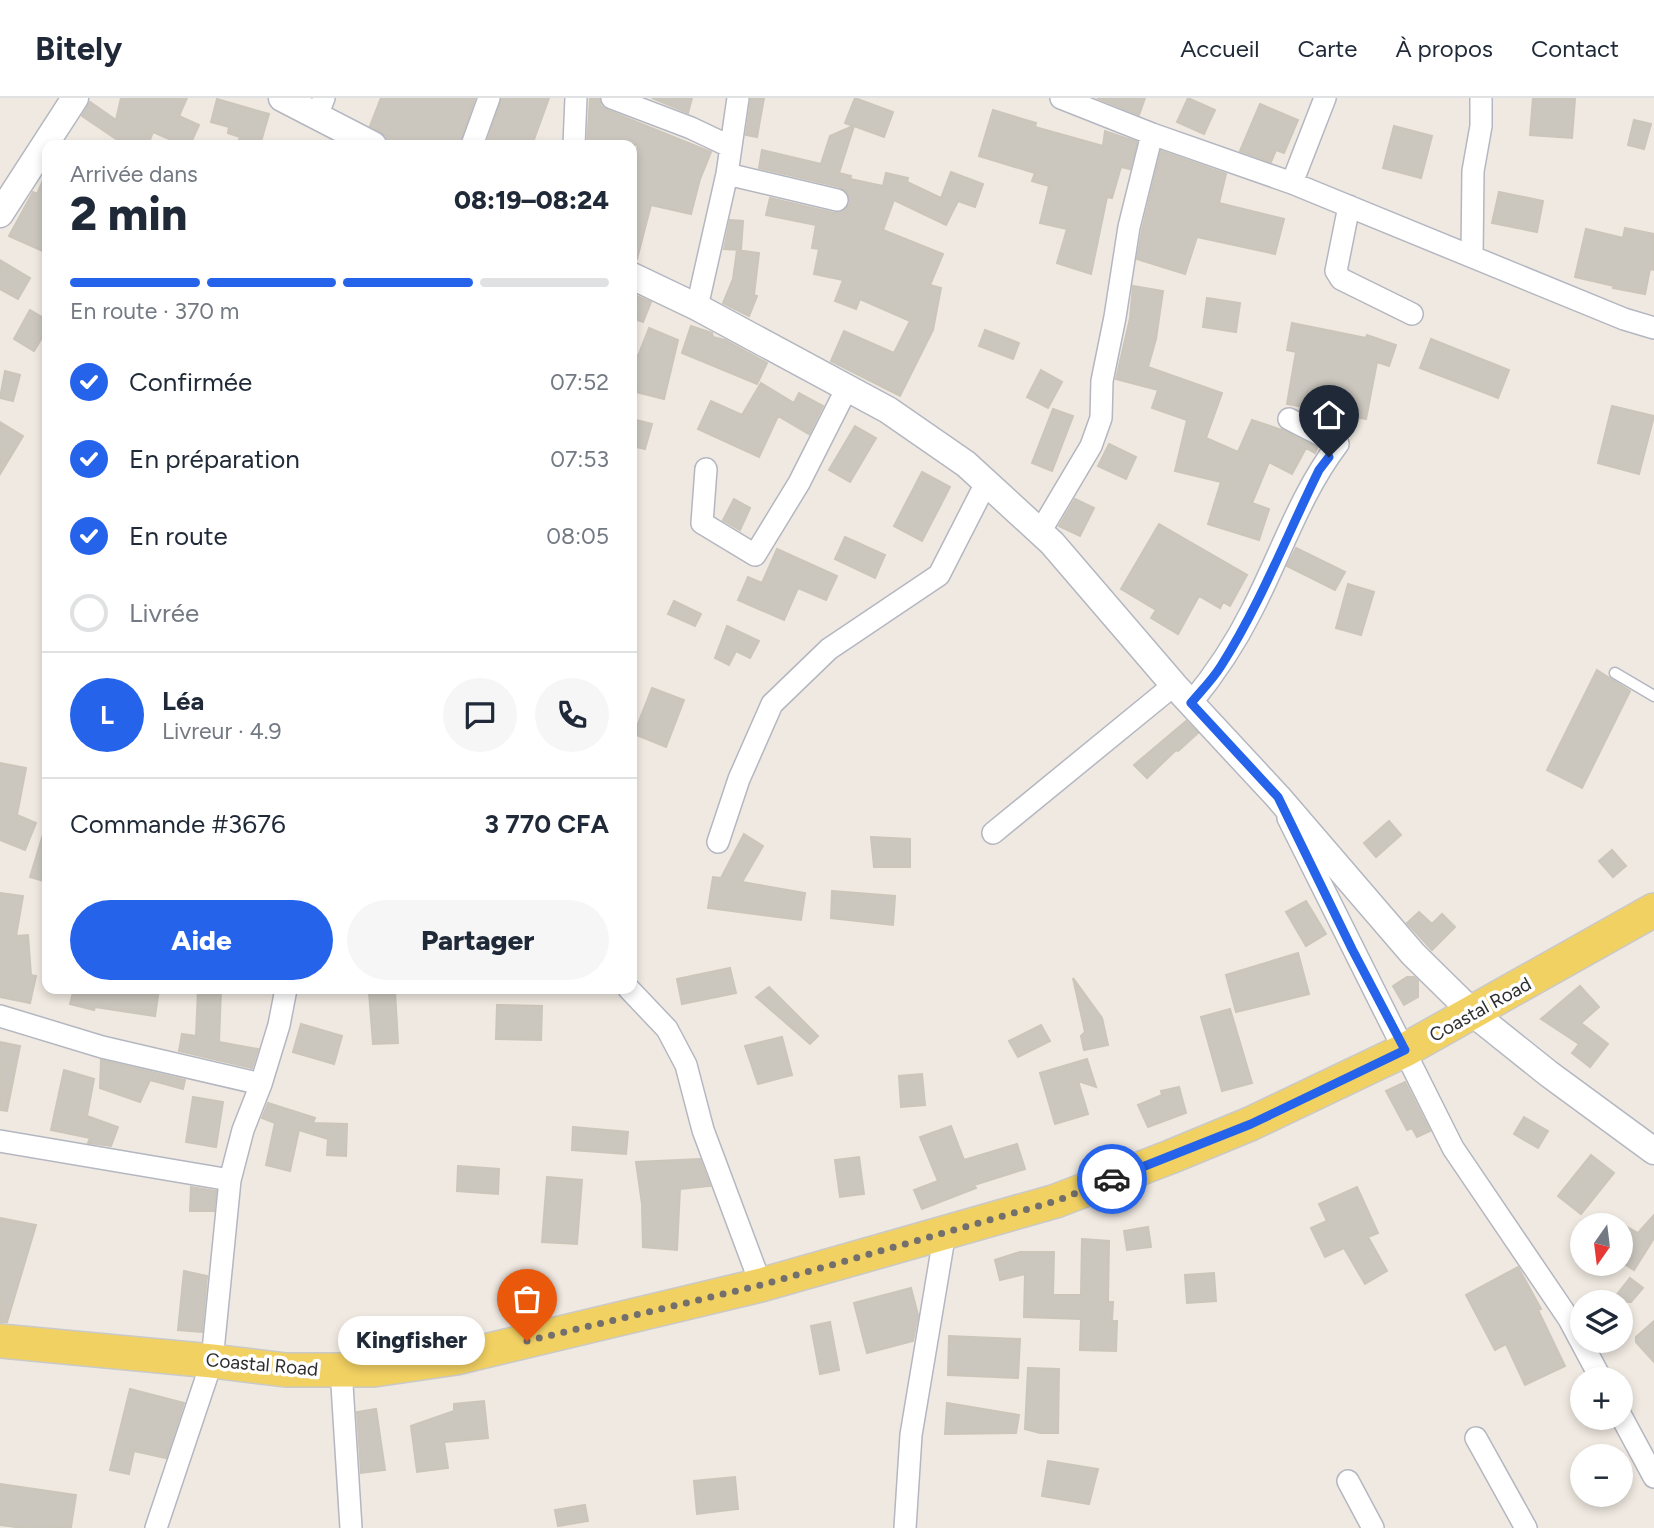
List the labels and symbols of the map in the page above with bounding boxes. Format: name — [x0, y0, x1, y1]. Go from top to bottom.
pin — [1299, 385, 1359, 457]
street label: Coastal Road — [1425, 972, 1535, 1047]
courier — [1077, 1144, 1147, 1214]
north arrow — [1570, 1213, 1633, 1276]
pin — [497, 1269, 557, 1341]
callout: Kingfisher — [338, 1316, 485, 1366]
street label: Coastal Road — [205, 1348, 319, 1381]

